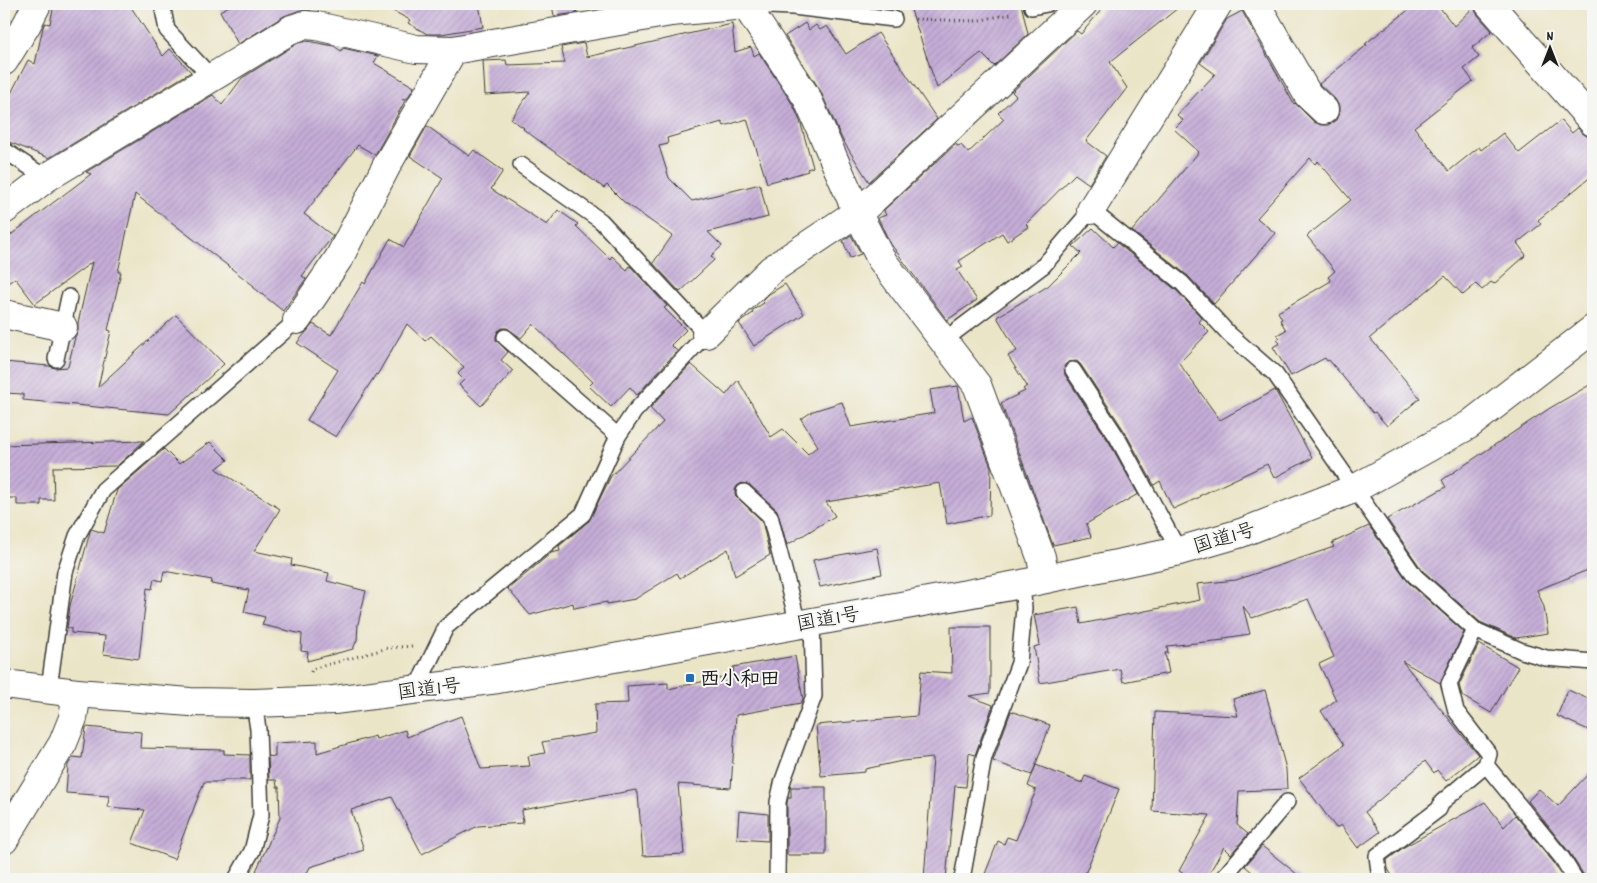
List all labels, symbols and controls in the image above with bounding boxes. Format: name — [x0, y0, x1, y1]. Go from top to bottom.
north arrow — [1524, 22, 1574, 72]
text: N — [1547, 27, 1554, 47]
street label: 国道1号 — [1190, 517, 1260, 563]
street label: 国道1号 — [794, 602, 863, 640]
place label: 西小和田 — [700, 667, 780, 695]
marker: 西小和田 — [684, 672, 696, 684]
street label: 国道1号 — [396, 673, 463, 709]

